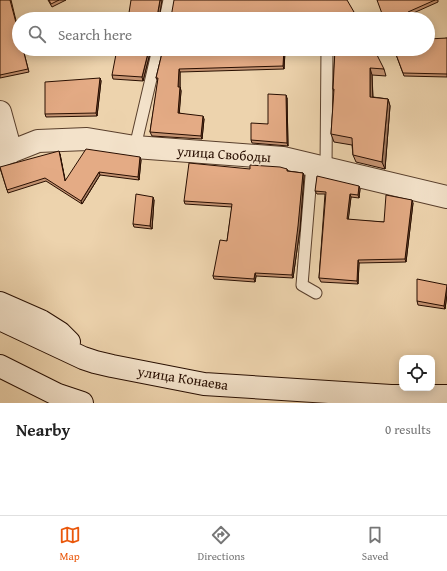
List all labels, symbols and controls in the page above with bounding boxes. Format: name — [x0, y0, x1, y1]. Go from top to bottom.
search box — [12, 12, 435, 56]
icon: search — [26, 23, 48, 45]
text: Search here — [58, 24, 132, 45]
street label: улица Свободы — [175, 141, 272, 167]
map controls — [399, 355, 435, 391]
button: locate — [399, 355, 435, 391]
street label: улица Конаева — [135, 361, 230, 395]
text: Nearby — [16, 417, 70, 442]
text: 0 results — [385, 420, 431, 439]
tab: Map — [59, 524, 81, 564]
tab: Directions — [198, 524, 245, 564]
tab: Saved — [362, 524, 388, 564]

